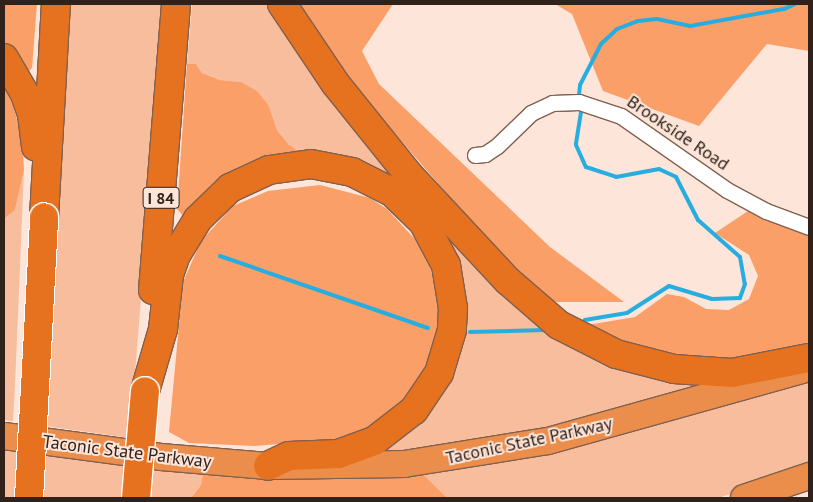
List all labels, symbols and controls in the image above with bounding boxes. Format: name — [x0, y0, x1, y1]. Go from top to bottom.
street label: Brookside Road — [623, 91, 733, 175]
road number: I 84 — [142, 184, 180, 212]
street label: Taconic State Parkway — [444, 413, 614, 469]
street label: Taconic State Parkway — [41, 431, 213, 473]

